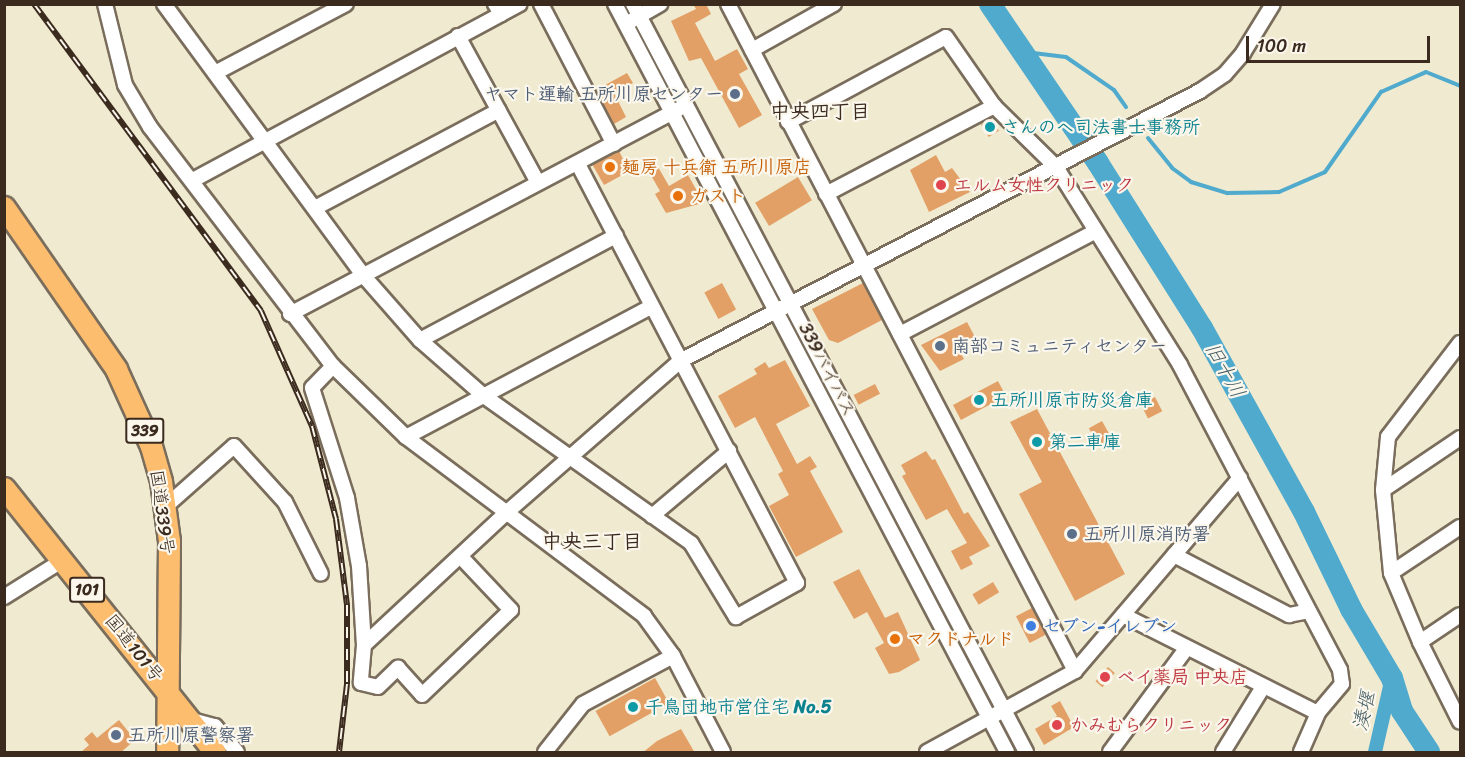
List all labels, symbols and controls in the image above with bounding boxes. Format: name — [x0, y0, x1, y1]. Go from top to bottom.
scale bar — [1249, 24, 1434, 62]
text: 100 m — [1257, 30, 1306, 62]
place label: ヤマト運輸 五所川原センター — [484, 83, 723, 105]
marker: ヤマト運輸 五所川原センター — [728, 87, 742, 101]
district label: 中央四丁目 — [770, 99, 870, 123]
place label: さんのへ司法書士事務所 — [1002, 116, 1200, 138]
marker: さんのへ司法書士事務所 — [983, 120, 997, 134]
place label: 麺房 十兵衛 五所川原店 — [622, 156, 811, 178]
marker: 麺房 十兵衛 五所川原店 — [603, 160, 617, 174]
place label: エルム女性クリニック — [954, 174, 1134, 196]
marker: エルム女性クリニック — [932, 176, 950, 194]
place label: ガスト — [690, 185, 744, 207]
marker: ガスト — [671, 189, 685, 203]
street label: 339バイパス — [794, 319, 860, 421]
place label: 南部コミュニティセンター — [952, 335, 1168, 357]
water label: 旧十川 — [1200, 338, 1250, 402]
marker: 南部コミュニティセンター — [933, 339, 947, 353]
place label: 五所川原市防災倉庫 — [991, 389, 1153, 411]
marker: 五所川原市防災倉庫 — [972, 393, 986, 407]
road number: 339 — [124, 418, 166, 444]
place label: 第二車庫 — [1049, 431, 1121, 453]
marker: 第二車庫 — [1030, 435, 1044, 449]
street label: 国道339号 — [145, 469, 179, 555]
place label: 五所川原消防署 — [1084, 523, 1210, 545]
marker: 五所川原消防署 — [1065, 527, 1079, 541]
district label: 中央三丁目 — [542, 529, 642, 553]
road number: 101 — [69, 577, 105, 603]
street label: 国道101号 — [100, 610, 168, 686]
place label: セブン-イレブン — [1043, 615, 1177, 637]
marker: セブン-イレブン — [1024, 619, 1038, 633]
place label: マクドナルド — [907, 628, 1015, 650]
marker: マクドナルド — [888, 632, 902, 646]
place label: ベイ薬局 中央店 — [1117, 666, 1248, 688]
marker: ベイ薬局 中央店 — [1098, 670, 1112, 684]
water label: 湊堰 — [1348, 689, 1380, 733]
place label: 千鳥団地市営住宅 No.5 — [645, 696, 832, 718]
marker: 千鳥団地市営住宅 No.5 — [626, 700, 640, 714]
place label: かみむらクリニック — [1070, 714, 1232, 736]
marker: かみむらクリニック — [1048, 716, 1066, 734]
place label: 五所川原警察署 — [128, 724, 254, 746]
marker: 五所川原警察署 — [109, 728, 123, 742]

